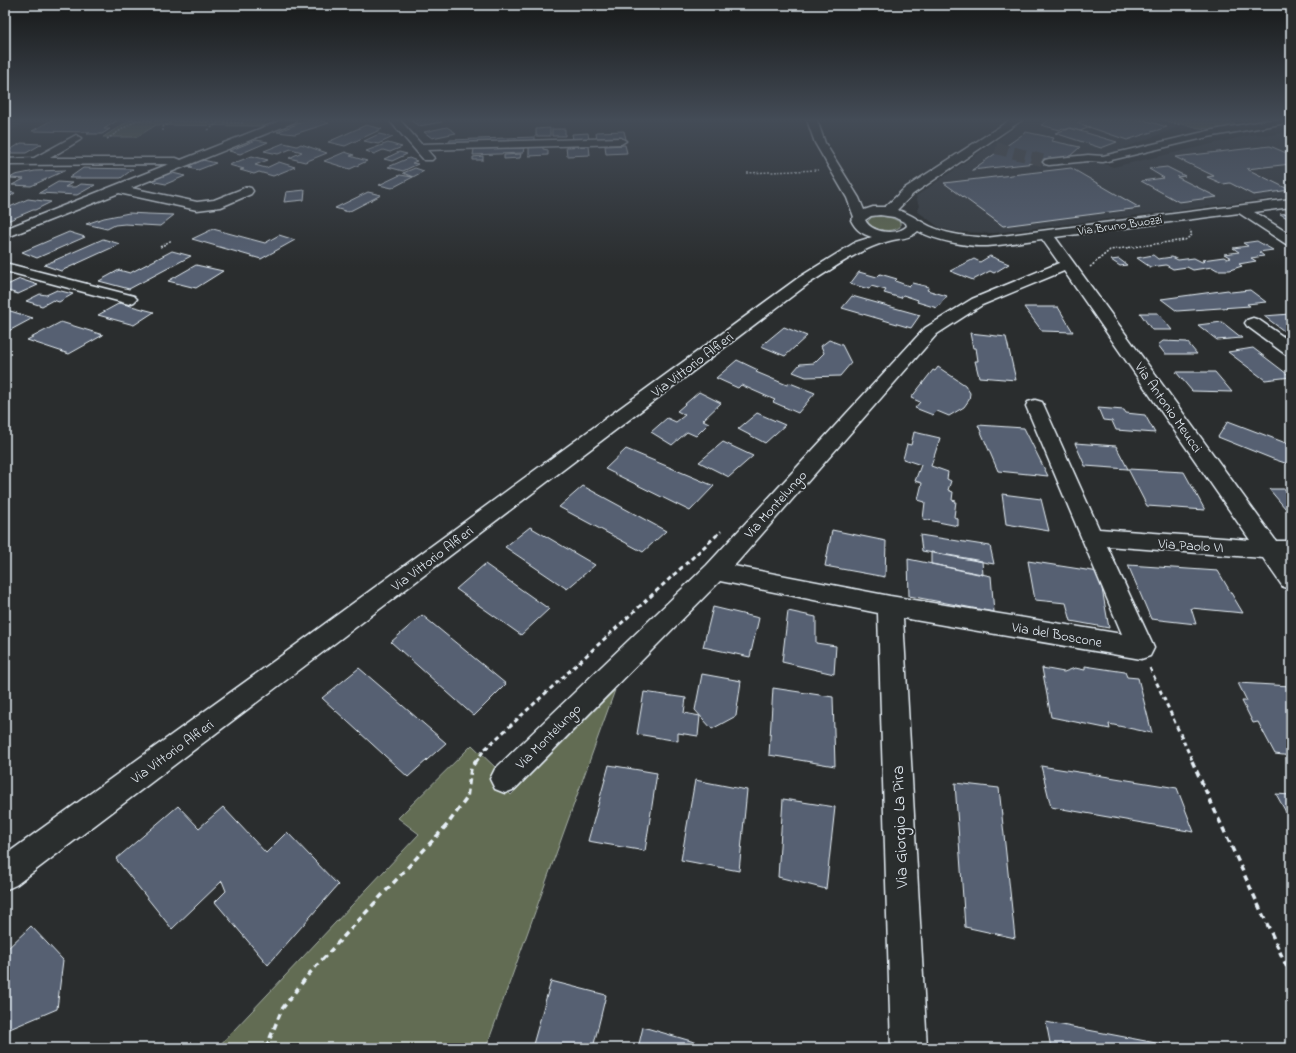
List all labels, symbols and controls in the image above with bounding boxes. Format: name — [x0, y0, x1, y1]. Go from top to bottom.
street label: Via Bruno Buozzi — [1076, 211, 1163, 241]
street label: Via Vittorio Alfieri — [647, 327, 738, 404]
street label: Via Antonio Meucci — [1128, 357, 1207, 457]
street label: Via Montelungo — [739, 466, 813, 545]
street label: Via Vittorio Alfieri — [387, 521, 478, 598]
street label: Via Paolo VI — [1156, 534, 1224, 559]
street label: Via del Boscone — [1009, 617, 1104, 654]
street label: Via Montelungo — [511, 699, 587, 776]
street label: Via Vittorio Alfieri — [126, 715, 219, 790]
street label: Via Giorgio La Pira — [886, 765, 917, 890]

